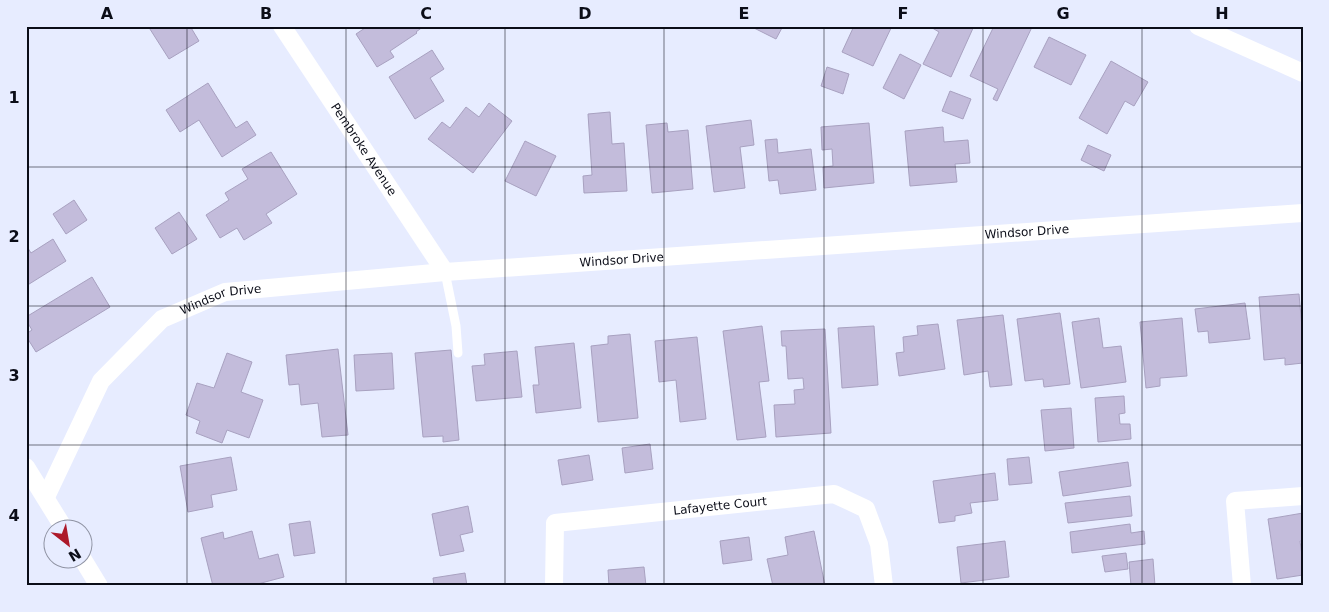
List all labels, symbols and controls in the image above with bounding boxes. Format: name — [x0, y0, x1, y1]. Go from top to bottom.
text: A — [101, 4, 114, 23]
text: B — [260, 4, 272, 23]
text: C — [420, 4, 432, 23]
text: D — [578, 4, 592, 23]
text: E — [739, 4, 749, 23]
text: F — [898, 4, 908, 23]
text: G — [1056, 4, 1070, 23]
text: H — [1215, 4, 1229, 23]
text: 1 — [8, 88, 20, 107]
street label: Pembroke Avenue — [328, 101, 399, 198]
street label: Windsor Drive — [984, 222, 1069, 242]
text: 2 — [8, 227, 20, 246]
street label: Windsor Drive — [579, 250, 664, 270]
street label: Windsor Drive — [178, 282, 262, 317]
text: 3 — [8, 366, 20, 385]
street label: Lafayette Court — [673, 494, 768, 518]
text: 4 — [8, 506, 20, 525]
north arrow — [42, 520, 92, 570]
text: N — [66, 545, 84, 565]

